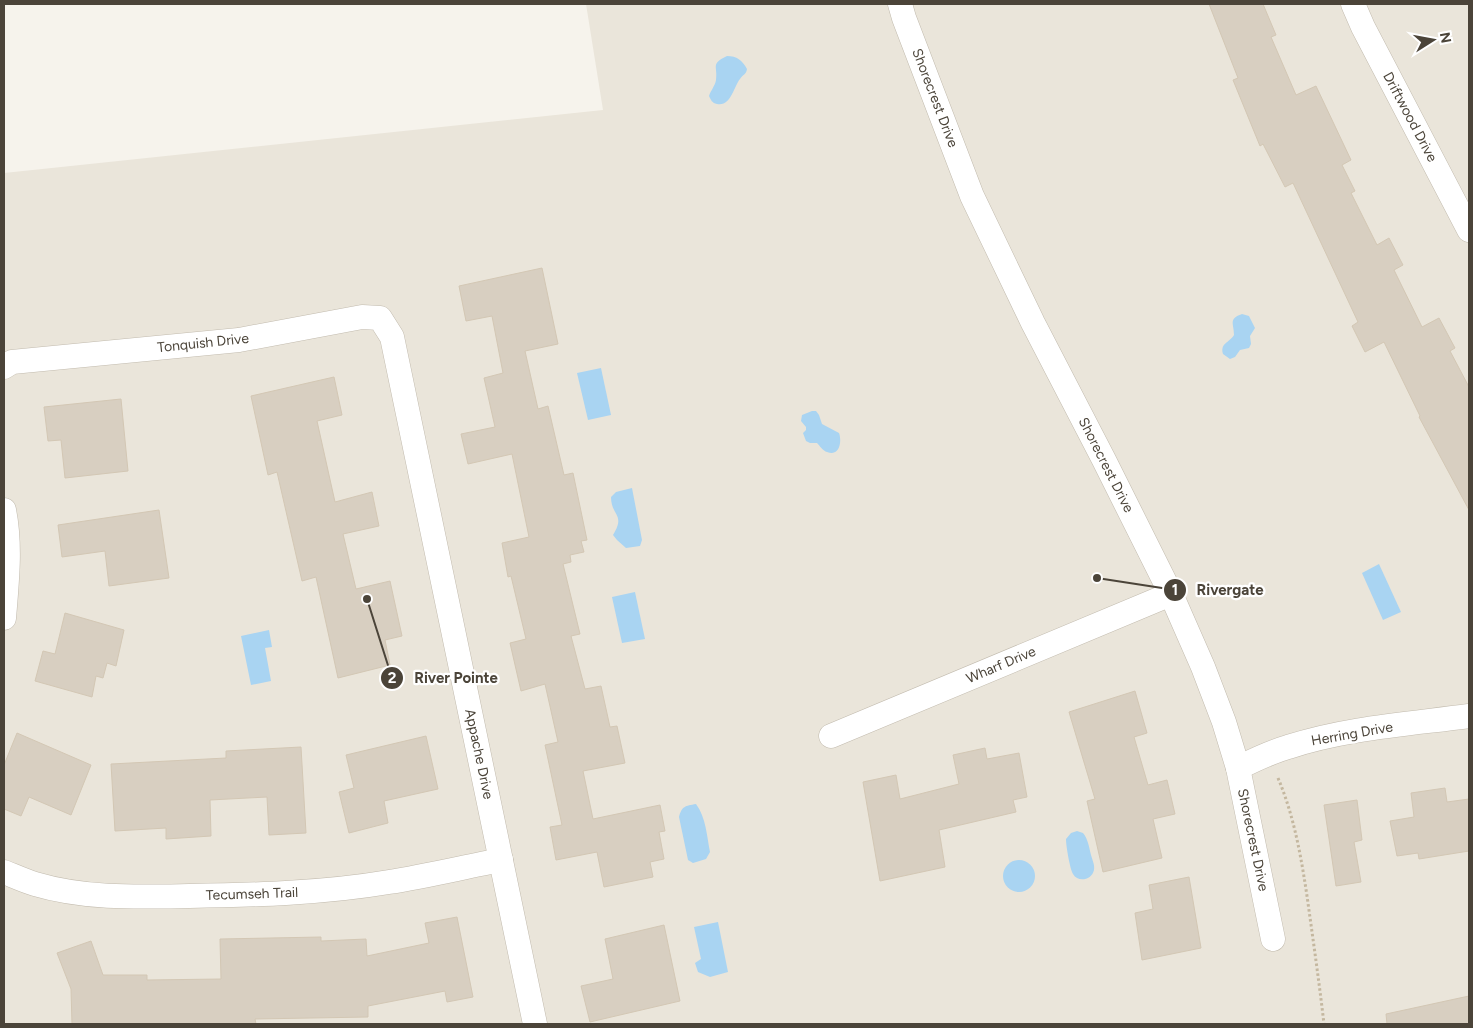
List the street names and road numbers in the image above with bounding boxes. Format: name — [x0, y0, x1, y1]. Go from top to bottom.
street label: Shorecrest Drive — [908, 46, 962, 150]
street label: Driftwood Drive — [1379, 69, 1441, 165]
street label: Tonquish Drive — [156, 330, 250, 356]
street label: Shorecrest Drive — [1075, 415, 1137, 516]
street label: Wharf Drive — [964, 643, 1039, 687]
street label: Appache Drive — [461, 707, 497, 801]
street label: Herring Drive — [1310, 718, 1395, 750]
street label: Shorecrest Drive — [1234, 787, 1272, 893]
street label: Tecumseh Trail — [205, 884, 299, 904]

